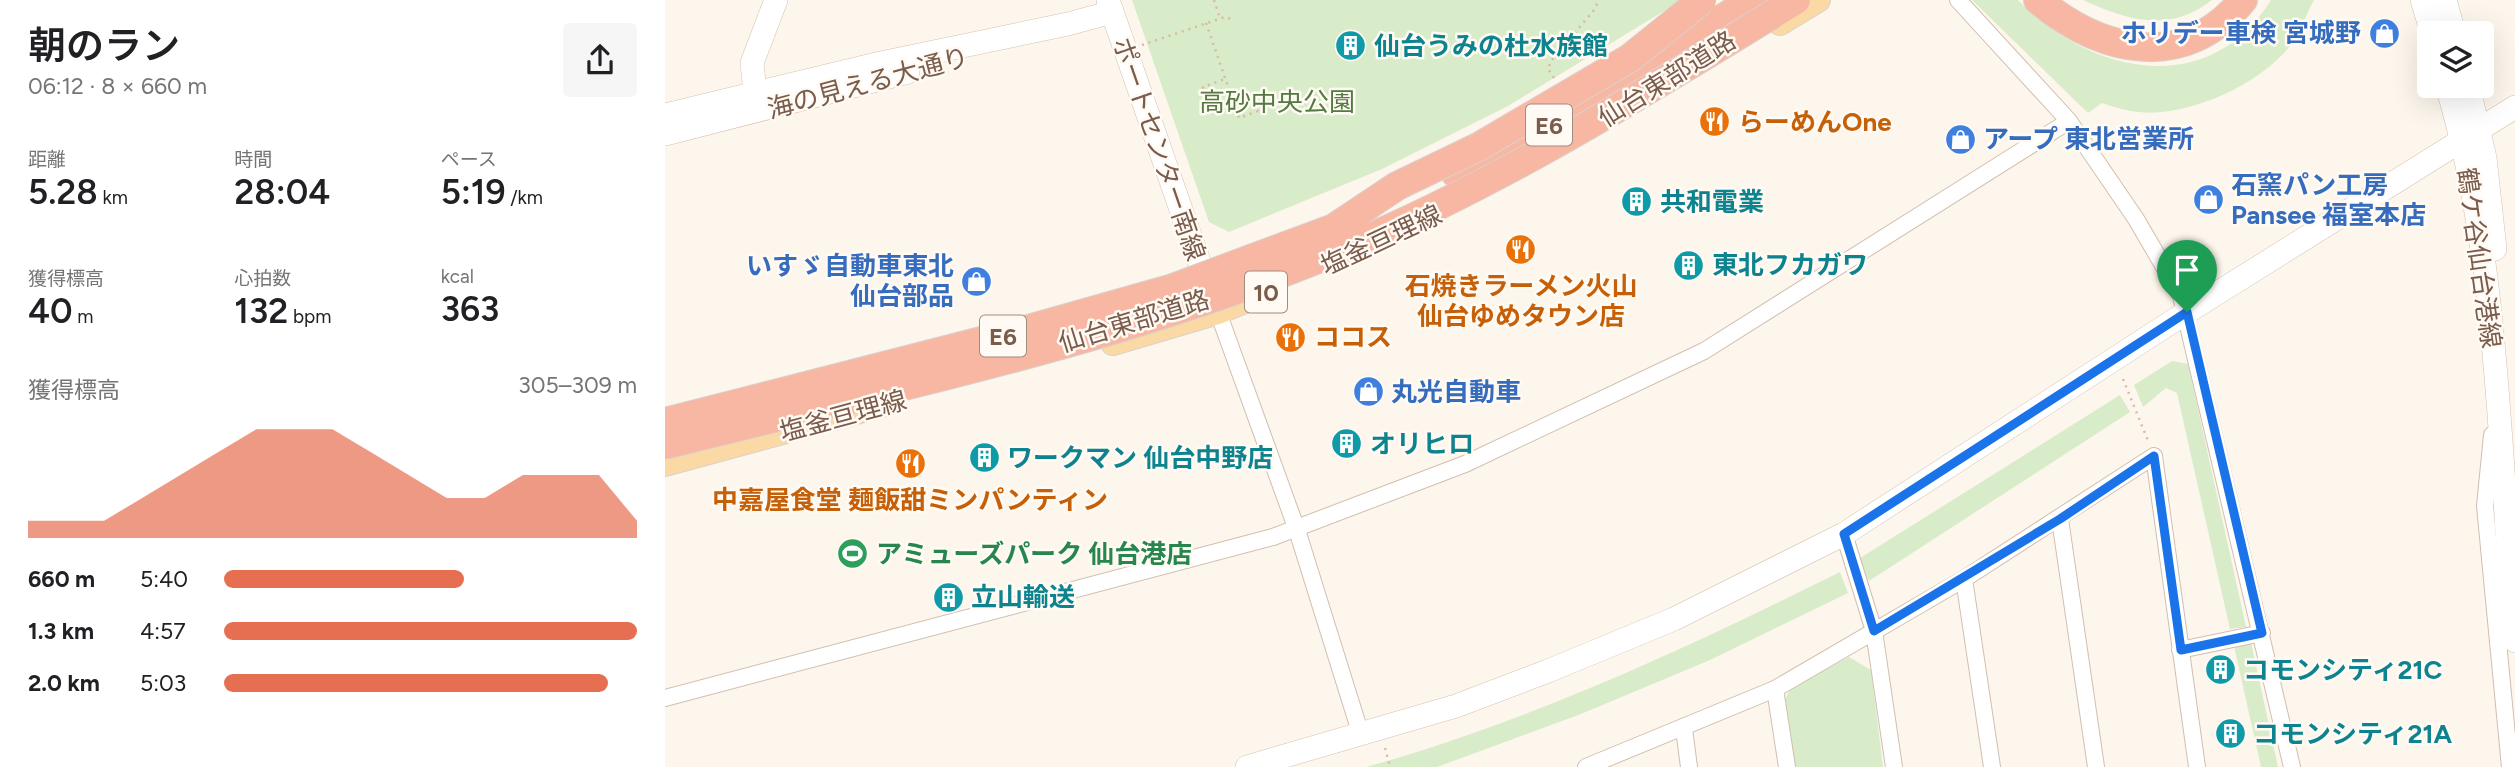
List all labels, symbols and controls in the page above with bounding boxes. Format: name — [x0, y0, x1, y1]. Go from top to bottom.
shop icon: ホリデー車検 宮城野 — [2367, 16, 2401, 50]
place label: ホリデー車検 宮城野 — [2121, 17, 2361, 49]
map controls — [2417, 21, 2494, 98]
button: layers — [2417, 21, 2494, 98]
text: 朝のラン — [28, 23, 180, 69]
button: share — [563, 23, 637, 97]
street label: 仙台東部道路 — [1592, 24, 1742, 134]
building icon: 仙台うみの杜水族館 — [1334, 29, 1368, 63]
place label: 仙台うみの杜水族館 — [1374, 30, 1608, 62]
street label: ポートセンター南線 — [1106, 33, 1212, 265]
street label: 海の見える大通り — [764, 41, 972, 125]
text: 06:12 · 8 × 660 m — [28, 72, 207, 100]
park label: 高砂中央公園 — [1199, 86, 1355, 118]
road number: E6 — [1526, 104, 1572, 146]
restaurant icon: らーめんOne — [1698, 105, 1732, 139]
place label: らーめんOne — [1738, 106, 1892, 138]
shop icon: アープ 東北営業所 — [1943, 122, 1977, 156]
place label: アープ 東北営業所 — [1983, 123, 2194, 155]
text: 距離 — [28, 148, 66, 171]
text: 時間 — [234, 148, 272, 171]
text: ペース — [441, 148, 497, 171]
street label: 鶴ケ谷仙台港線 — [2450, 166, 2508, 350]
place label: 石窯パン工房 Pansee 福室本店 — [2231, 169, 2426, 231]
text: 5.28 — [28, 171, 98, 213]
text: 28:04 — [234, 171, 330, 213]
text: 5:19 — [441, 171, 506, 213]
shop icon: 石窯パン工房 Pansee 福室本店 — [2191, 183, 2225, 217]
building icon: 共和電業 — [1620, 185, 1654, 219]
text: km — [98, 186, 128, 209]
text: /km — [506, 186, 543, 209]
place label: 共和電業 — [1660, 186, 1764, 218]
street label: 塩釜亘理線 — [1315, 198, 1447, 282]
restaurant icon: 石焼きラーメン火山 仙台ゆめタウン店 — [1504, 233, 1538, 267]
pin — [2157, 240, 2217, 312]
building icon: 東北フカガワ — [1672, 248, 1706, 282]
place label: 東北フカガワ — [1712, 249, 1868, 281]
place label: いすゞ自動車東北 仙台部品 — [746, 250, 954, 312]
icon: arrive — [2168, 251, 2206, 289]
shop icon: いすゞ自動車東北 仙台部品 — [960, 264, 994, 298]
text: kcal — [441, 265, 474, 288]
text: 獲得標高 — [28, 267, 104, 290]
text: 心拍数 — [234, 267, 291, 290]
place label: 石焼きラーメン火山 仙台ゆめタウン店 — [1405, 270, 1637, 332]
road number: 10 — [1245, 272, 1287, 312]
street label: 仙台東部道路 — [1055, 283, 1213, 359]
text: 363 — [441, 288, 499, 330]
text: 40 — [28, 290, 73, 332]
text: 132 — [234, 290, 288, 332]
text: m — [73, 305, 93, 328]
text: bpm — [288, 305, 332, 328]
road number: E6 — [980, 316, 1026, 356]
restaurant icon: ココス — [1274, 320, 1308, 354]
place label: ココス — [1314, 321, 1392, 353]
text: 305–309 m — [518, 371, 637, 399]
shop icon: 丸光自動車 — [1351, 375, 1385, 409]
text: 獲得標高 — [28, 376, 120, 404]
place label: 丸光自動車 — [1391, 376, 1521, 408]
street label: 塩釜亘理線 — [776, 384, 910, 448]
building icon: オリヒロ — [1330, 427, 1364, 461]
place label: オリヒロ — [1370, 428, 1474, 460]
building icon: ワークマン 仙台中野店 — [967, 441, 1001, 475]
place label: ワークマン 仙台中野店 — [1007, 442, 1273, 474]
restaurant icon: 中嘉屋食堂 麺飯甜ミンパンティン — [893, 447, 927, 481]
place label: 中嘉屋食堂 麺飯甜ミンパンティン — [712, 484, 1108, 516]
sports icon: アミューズパーク 仙台港店 — [836, 537, 870, 571]
place label: アミューズパーク 仙台港店 — [876, 538, 1192, 570]
text: 660 m — [28, 565, 95, 593]
text: 5:40 — [140, 565, 188, 593]
building icon: 立山輸送 — [931, 580, 965, 614]
place label: 立山輸送 — [971, 581, 1075, 613]
text: 1.3 km — [28, 617, 94, 645]
text: 4:57 — [140, 617, 186, 645]
building icon: コモンシティ21C — [2203, 653, 2237, 687]
place label: コモンシティ21C — [2243, 654, 2442, 686]
text: 2.0 km — [28, 669, 100, 697]
text: 5:03 — [140, 669, 186, 697]
building icon: コモンシティ21A — [2213, 717, 2247, 751]
place label: コモンシティ21A — [2253, 718, 2452, 750]

